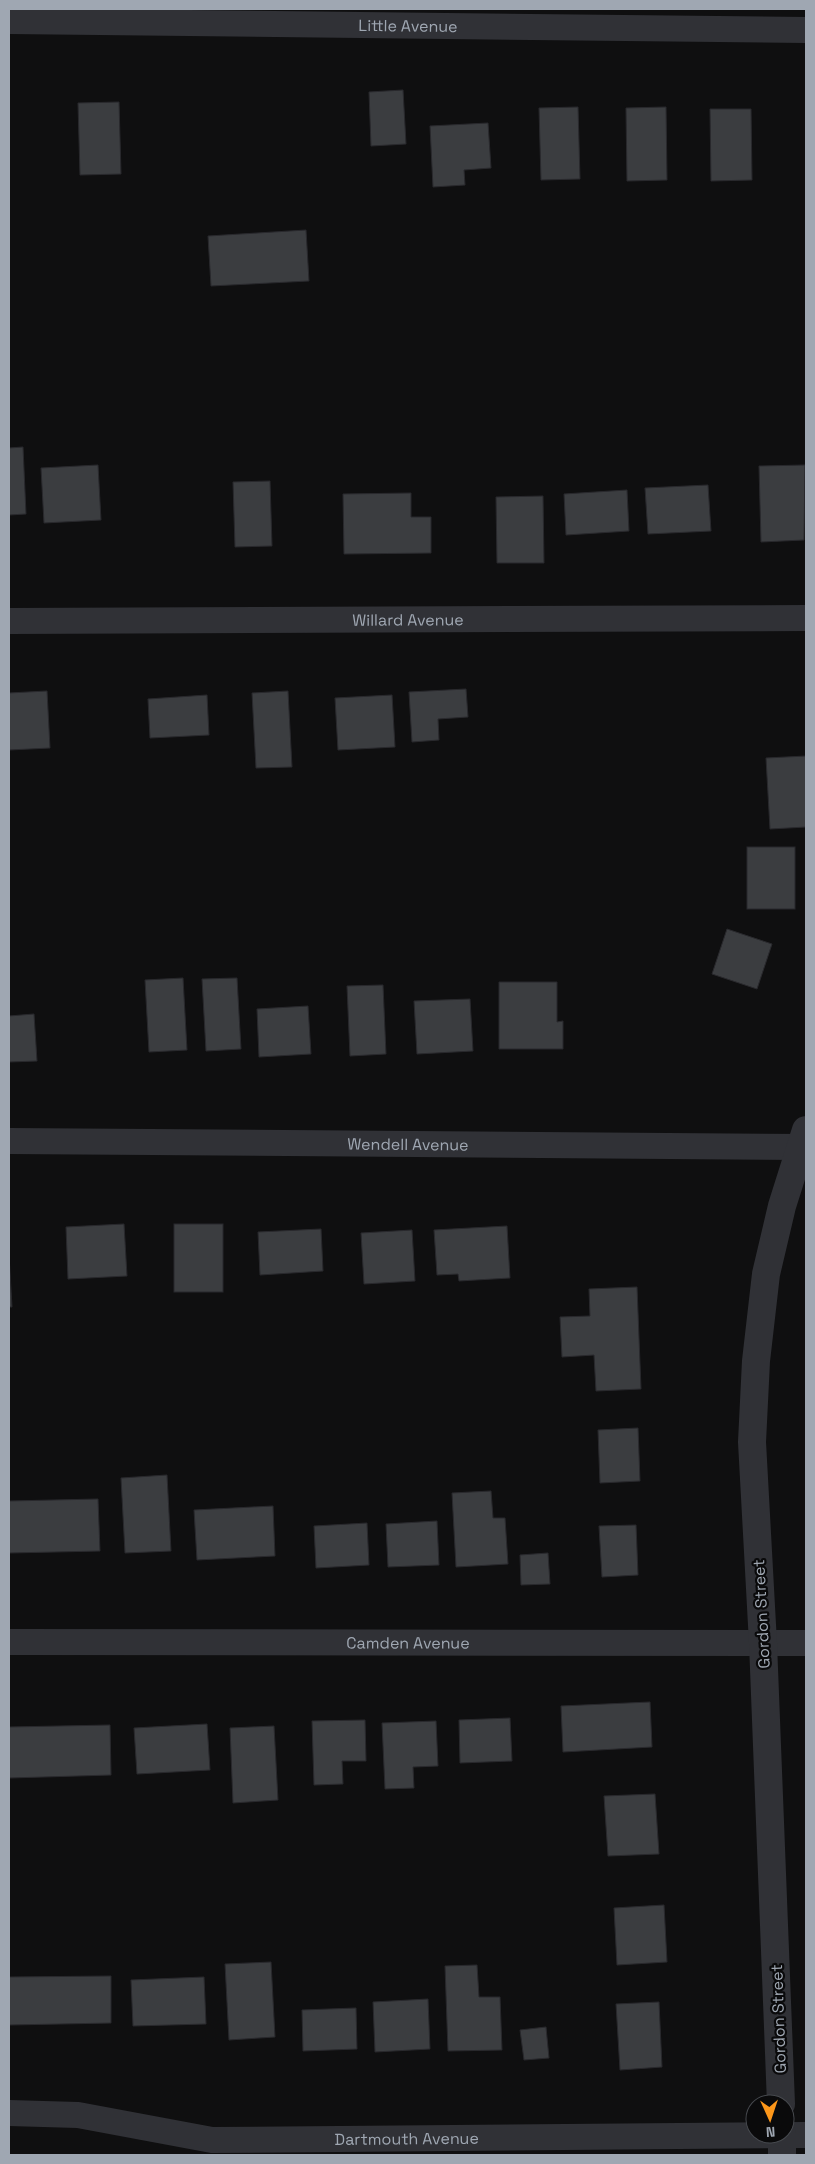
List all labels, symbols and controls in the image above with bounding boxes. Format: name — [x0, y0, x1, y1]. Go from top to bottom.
street label: Little Avenue — [358, 15, 458, 37]
street label: Willard Avenue — [352, 609, 464, 631]
street label: Wendell Avenue — [347, 1134, 469, 1155]
street label: Gordon Street — [748, 1559, 775, 1669]
street label: Camden Avenue — [346, 1632, 470, 1654]
street label: Gordon Street — [766, 1964, 791, 2074]
north arrow — [745, 2094, 795, 2144]
text: N — [766, 2123, 776, 2141]
street label: Dartmouth Avenue — [334, 2128, 479, 2150]

